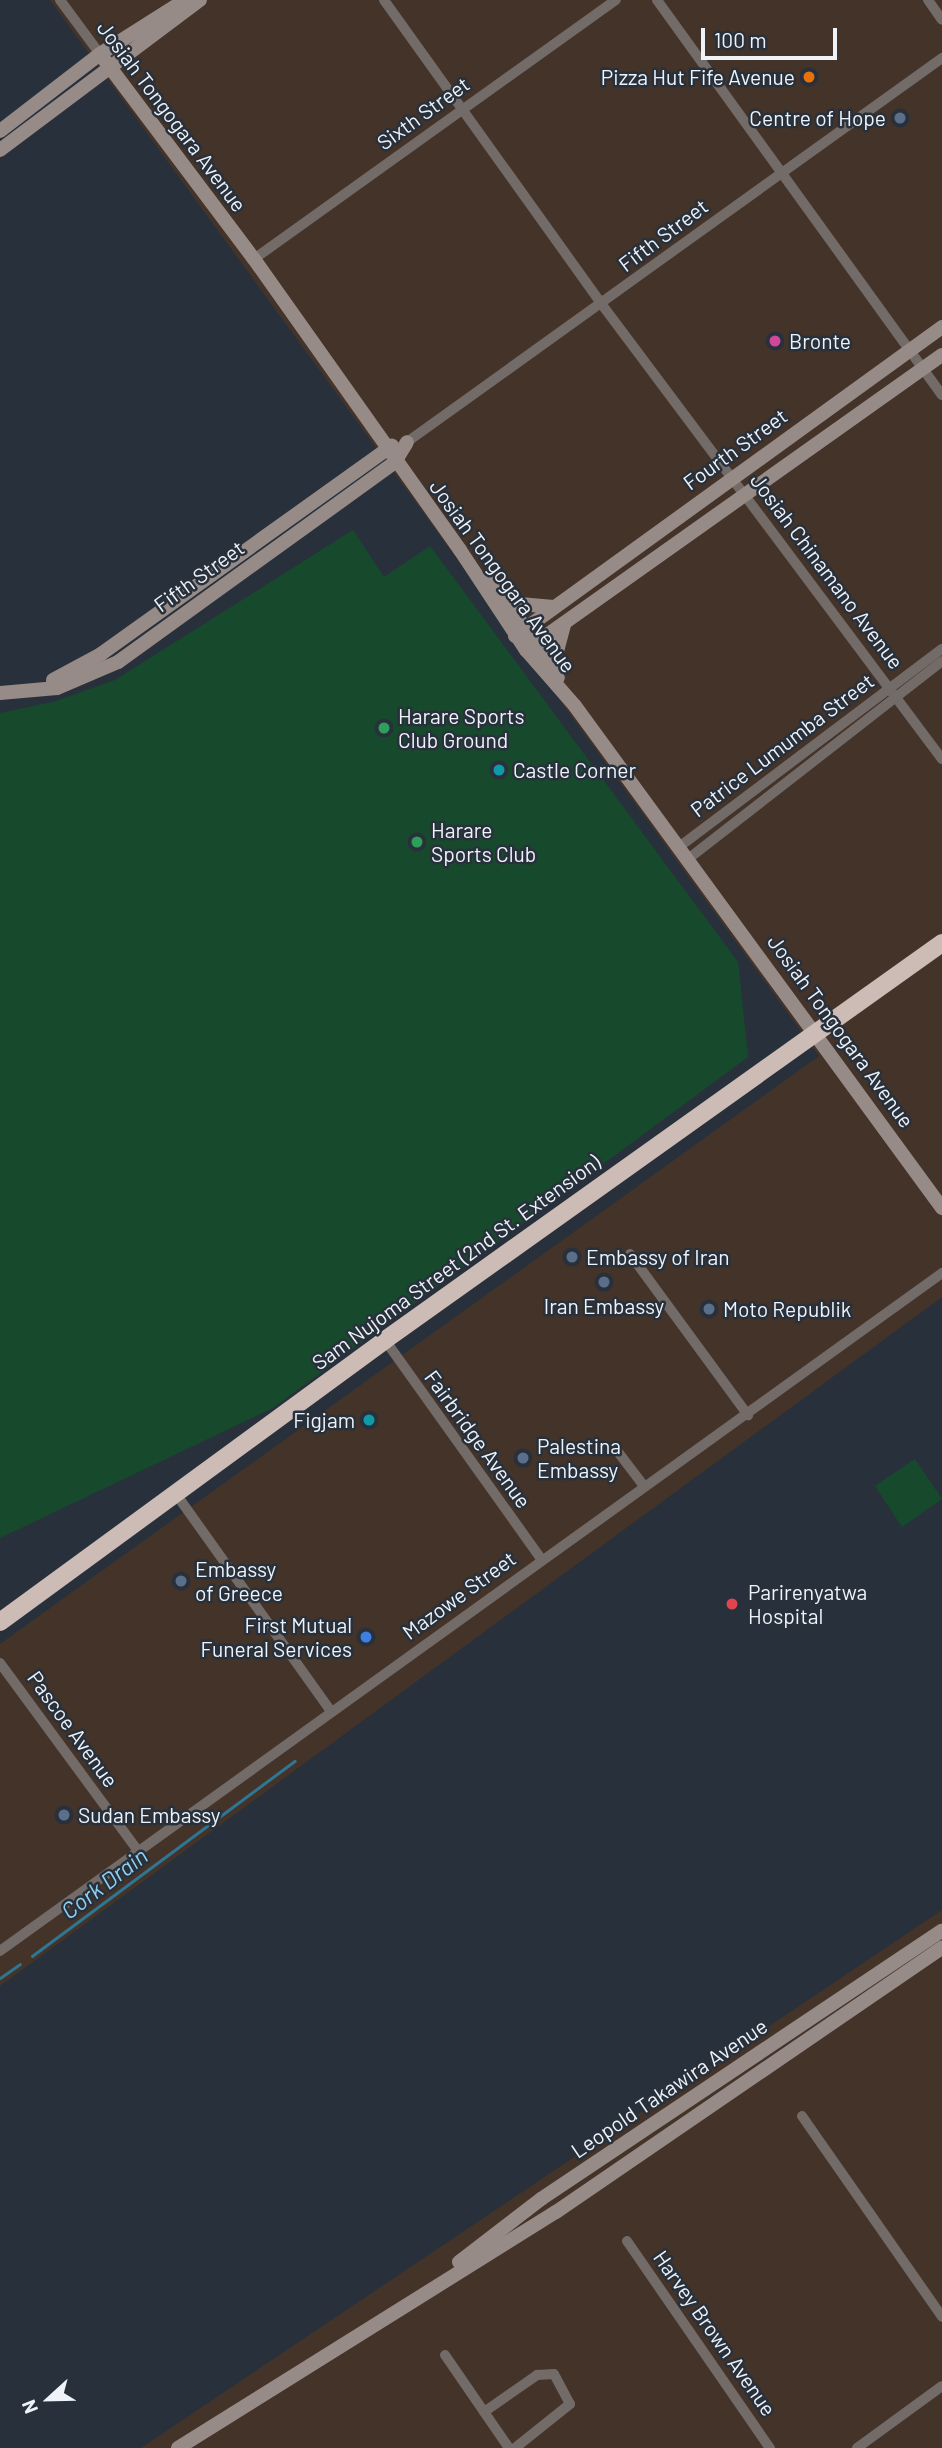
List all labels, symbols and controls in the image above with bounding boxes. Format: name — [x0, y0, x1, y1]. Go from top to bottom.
scale bar — [704, 14, 841, 58]
street label: Josiah Tongogara Avenue — [92, 16, 252, 216]
text: 100 m — [714, 27, 767, 52]
place label: Pizza Hut Fife Avenue — [601, 64, 795, 90]
marker: Pizza Hut Fife Avenue — [801, 69, 817, 85]
street label: Sixth Street — [372, 71, 474, 155]
place label: Centre of Hope — [749, 105, 886, 131]
marker: Centre of Hope — [892, 110, 908, 126]
street label: Fifth Street — [613, 193, 713, 277]
place label: Bronte — [789, 328, 851, 354]
marker: Bronte — [767, 333, 783, 349]
street label: Fourth Street — [678, 403, 792, 495]
street label: Josiah Chinamano Avenue — [745, 468, 909, 674]
street label: Josiah Tongogara Avenue — [424, 475, 582, 677]
street label: Fifth Street — [149, 535, 249, 617]
street label: Patrice Lumumba Street — [685, 668, 879, 822]
place label: Harare Sports Club Ground — [398, 703, 525, 753]
marker: Harare Sports Club Ground — [376, 720, 392, 736]
place label: Castle Corner — [513, 757, 636, 783]
marker: Castle Corner — [491, 762, 507, 778]
place label: Harare Sports Club — [431, 817, 536, 867]
marker: Harare Sports Club — [409, 834, 425, 850]
street label: Josiah Tongogara Avenue — [762, 930, 920, 1132]
street label: Sam Nujoma Street (2nd St. Extension) — [307, 1149, 605, 1375]
place label: Embassy of Iran — [586, 1244, 729, 1270]
marker: Embassy of Iran — [564, 1249, 580, 1265]
marker: Iran Embassy — [596, 1274, 612, 1290]
place label: Iran Embassy — [544, 1293, 664, 1319]
place label: Moto Republik — [723, 1296, 851, 1322]
marker: Moto Republik — [701, 1301, 717, 1317]
street label: Fairbridge Avenue — [420, 1365, 536, 1513]
place label: Figjam — [293, 1407, 355, 1433]
marker: Figjam — [361, 1412, 377, 1428]
place label: Palestina Embassy — [537, 1433, 621, 1483]
marker: Palestina Embassy — [515, 1450, 531, 1466]
street label: Mazowe Street — [398, 1546, 520, 1644]
place label: Embassy of Greece — [195, 1556, 283, 1606]
marker: Embassy of Greece — [173, 1573, 189, 1589]
place label: Parirenyatwa Hospital — [748, 1579, 867, 1629]
marker: Parirenyatwa Hospital — [722, 1594, 742, 1614]
place label: First Mutual Funeral Services — [200, 1612, 352, 1662]
marker: First Mutual Funeral Services — [358, 1629, 374, 1645]
street label: Pascoe Avenue — [22, 1666, 124, 1792]
place label: Sudan Embassy — [78, 1802, 220, 1828]
marker: Sudan Embassy — [56, 1807, 72, 1823]
water label: Cork Drain — [55, 1842, 153, 1924]
street label: Leopold Takawira Avenue — [566, 2013, 772, 2163]
street label: Harvey Brown Avenue — [648, 2245, 782, 2421]
north arrow — [14, 2364, 84, 2434]
text: N — [16, 2397, 42, 2417]

